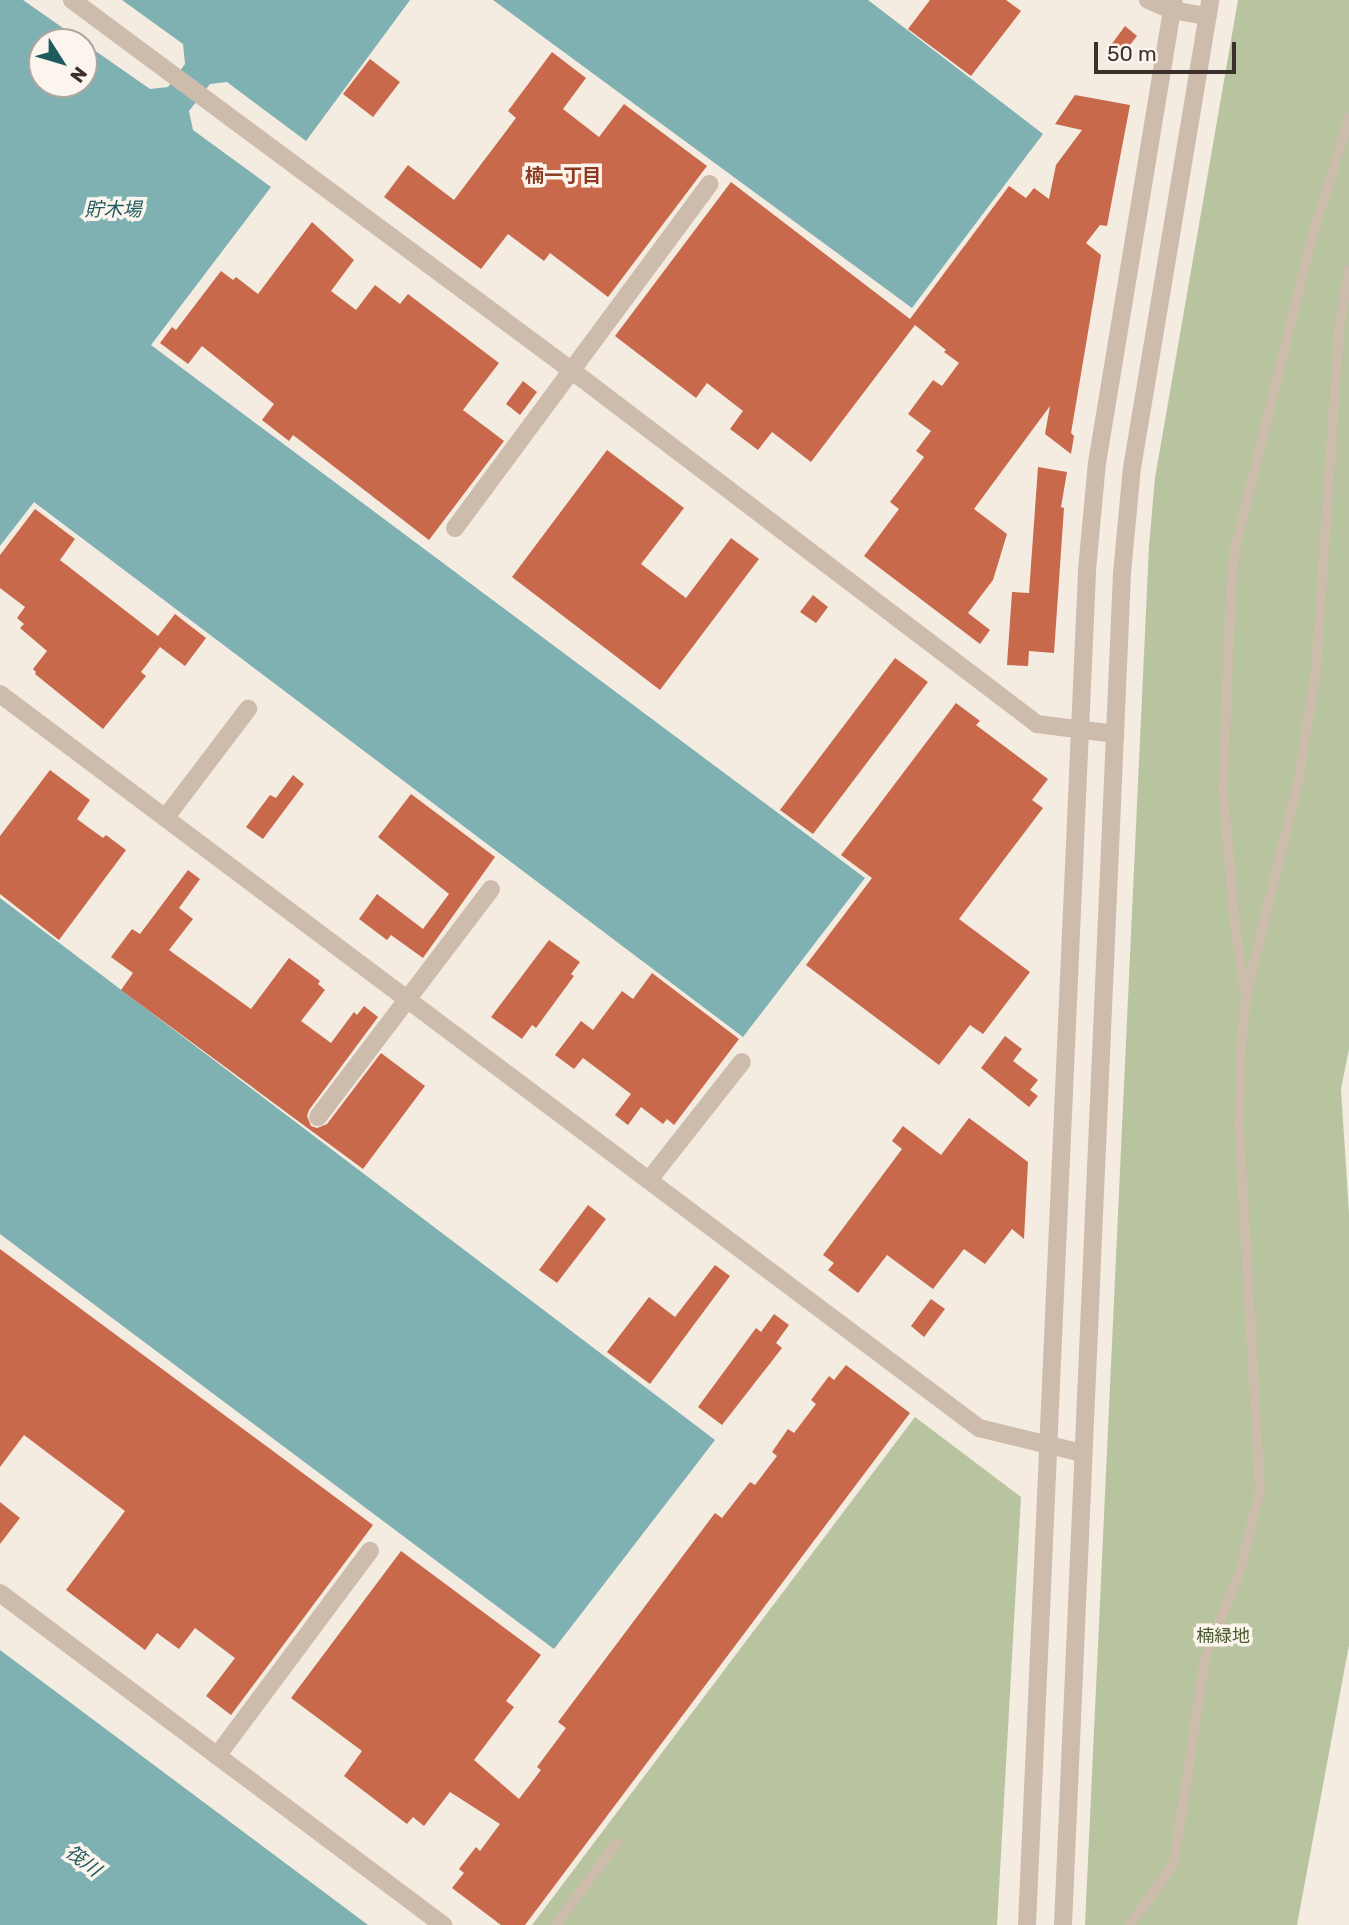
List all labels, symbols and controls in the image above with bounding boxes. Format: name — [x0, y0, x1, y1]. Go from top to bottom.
north arrow — [28, 28, 98, 98]
scale bar — [1097, 28, 1239, 72]
text: 50 m — [1107, 41, 1157, 66]
text: N — [65, 62, 92, 87]
district label: 楠一丁目 — [525, 165, 601, 187]
water label: 貯木場 — [85, 199, 141, 221]
park label: 楠緑地 — [1196, 1625, 1250, 1647]
water label: 筏川 — [61, 1840, 105, 1882]

